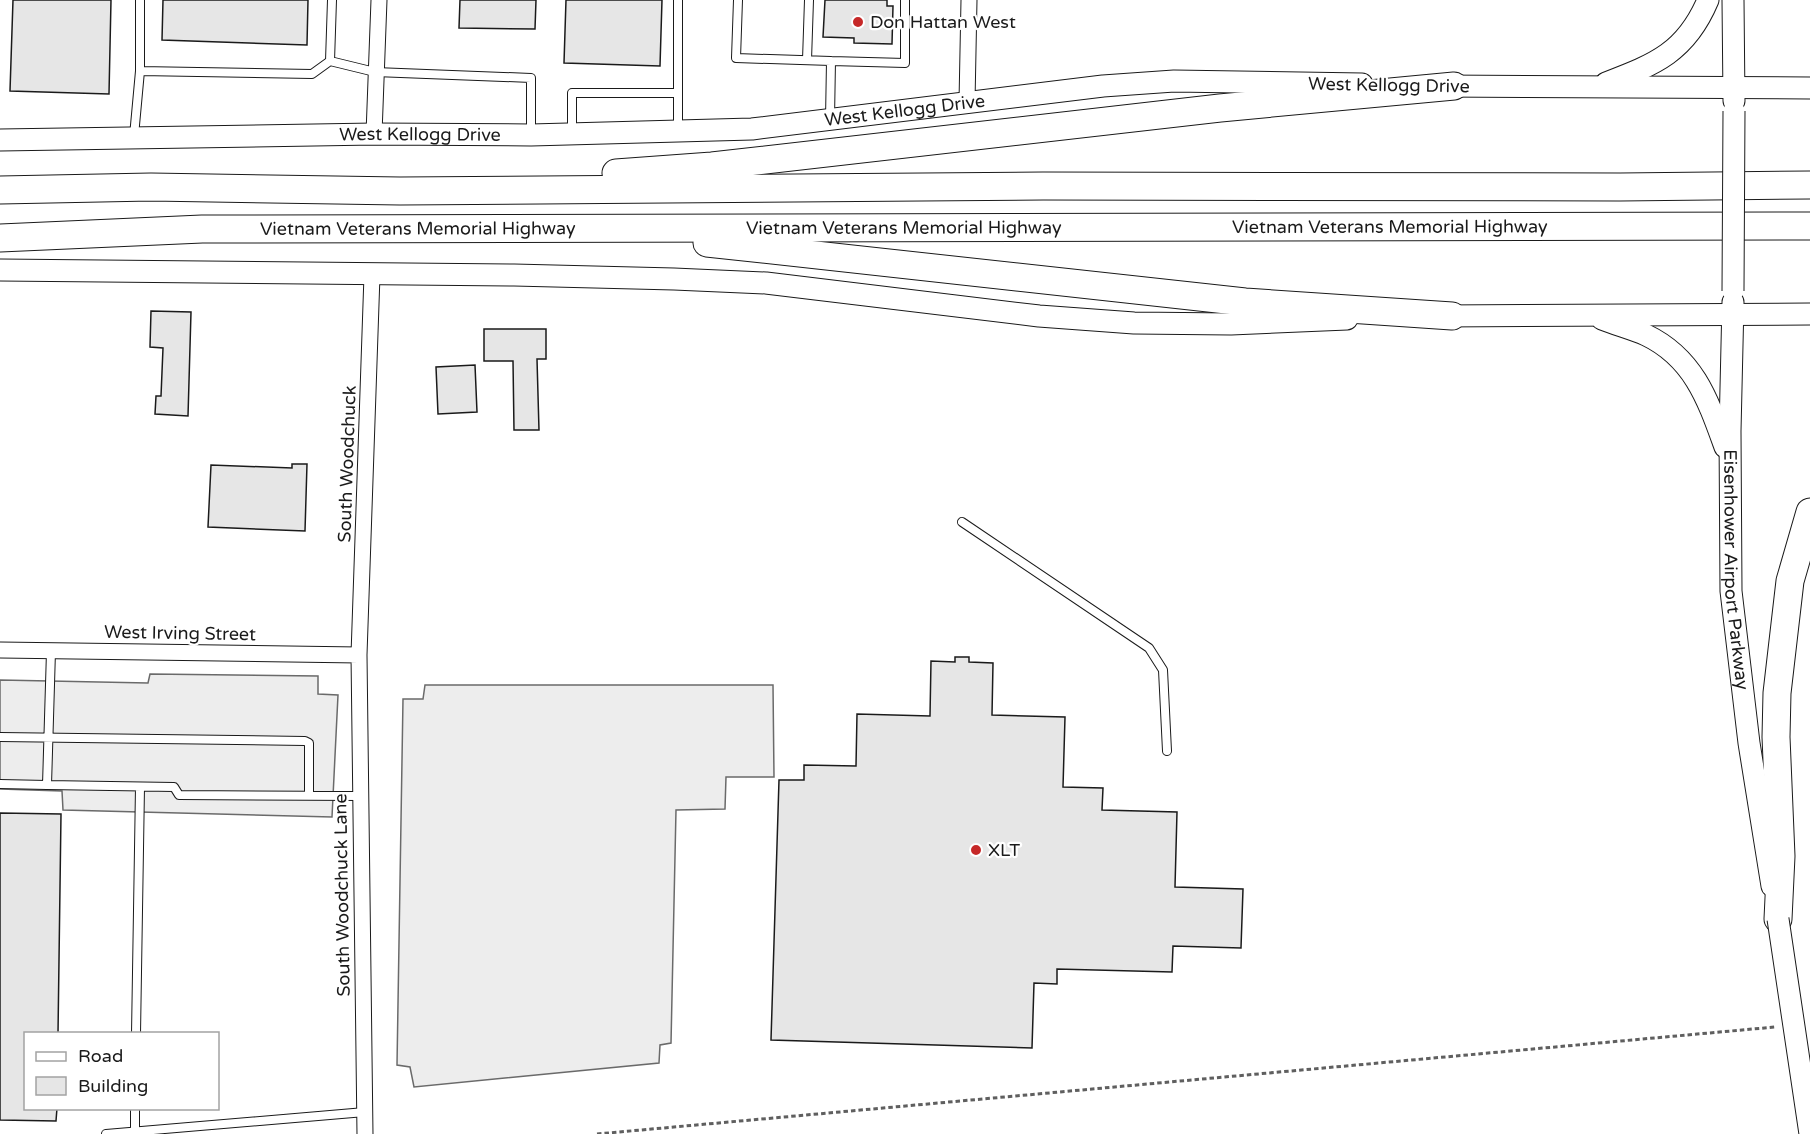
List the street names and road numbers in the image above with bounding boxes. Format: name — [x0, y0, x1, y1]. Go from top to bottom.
street label: West Kellogg Drive — [1308, 73, 1470, 97]
street label: West Kellogg Drive — [823, 90, 986, 131]
street label: West Kellogg Drive — [339, 123, 501, 146]
street label: Vietnam Veterans Memorial Highway — [1232, 215, 1548, 238]
street label: Vietnam Veterans Memorial Highway — [746, 216, 1062, 239]
street label: Vietnam Veterans Memorial Highway — [260, 217, 576, 240]
street label: South Woodchuck — [333, 385, 361, 543]
street label: Eisenhower Airport Parkway — [1719, 449, 1754, 692]
street label: West Irving Street — [104, 621, 256, 645]
street label: South Woodchuck Lane — [329, 793, 355, 997]

